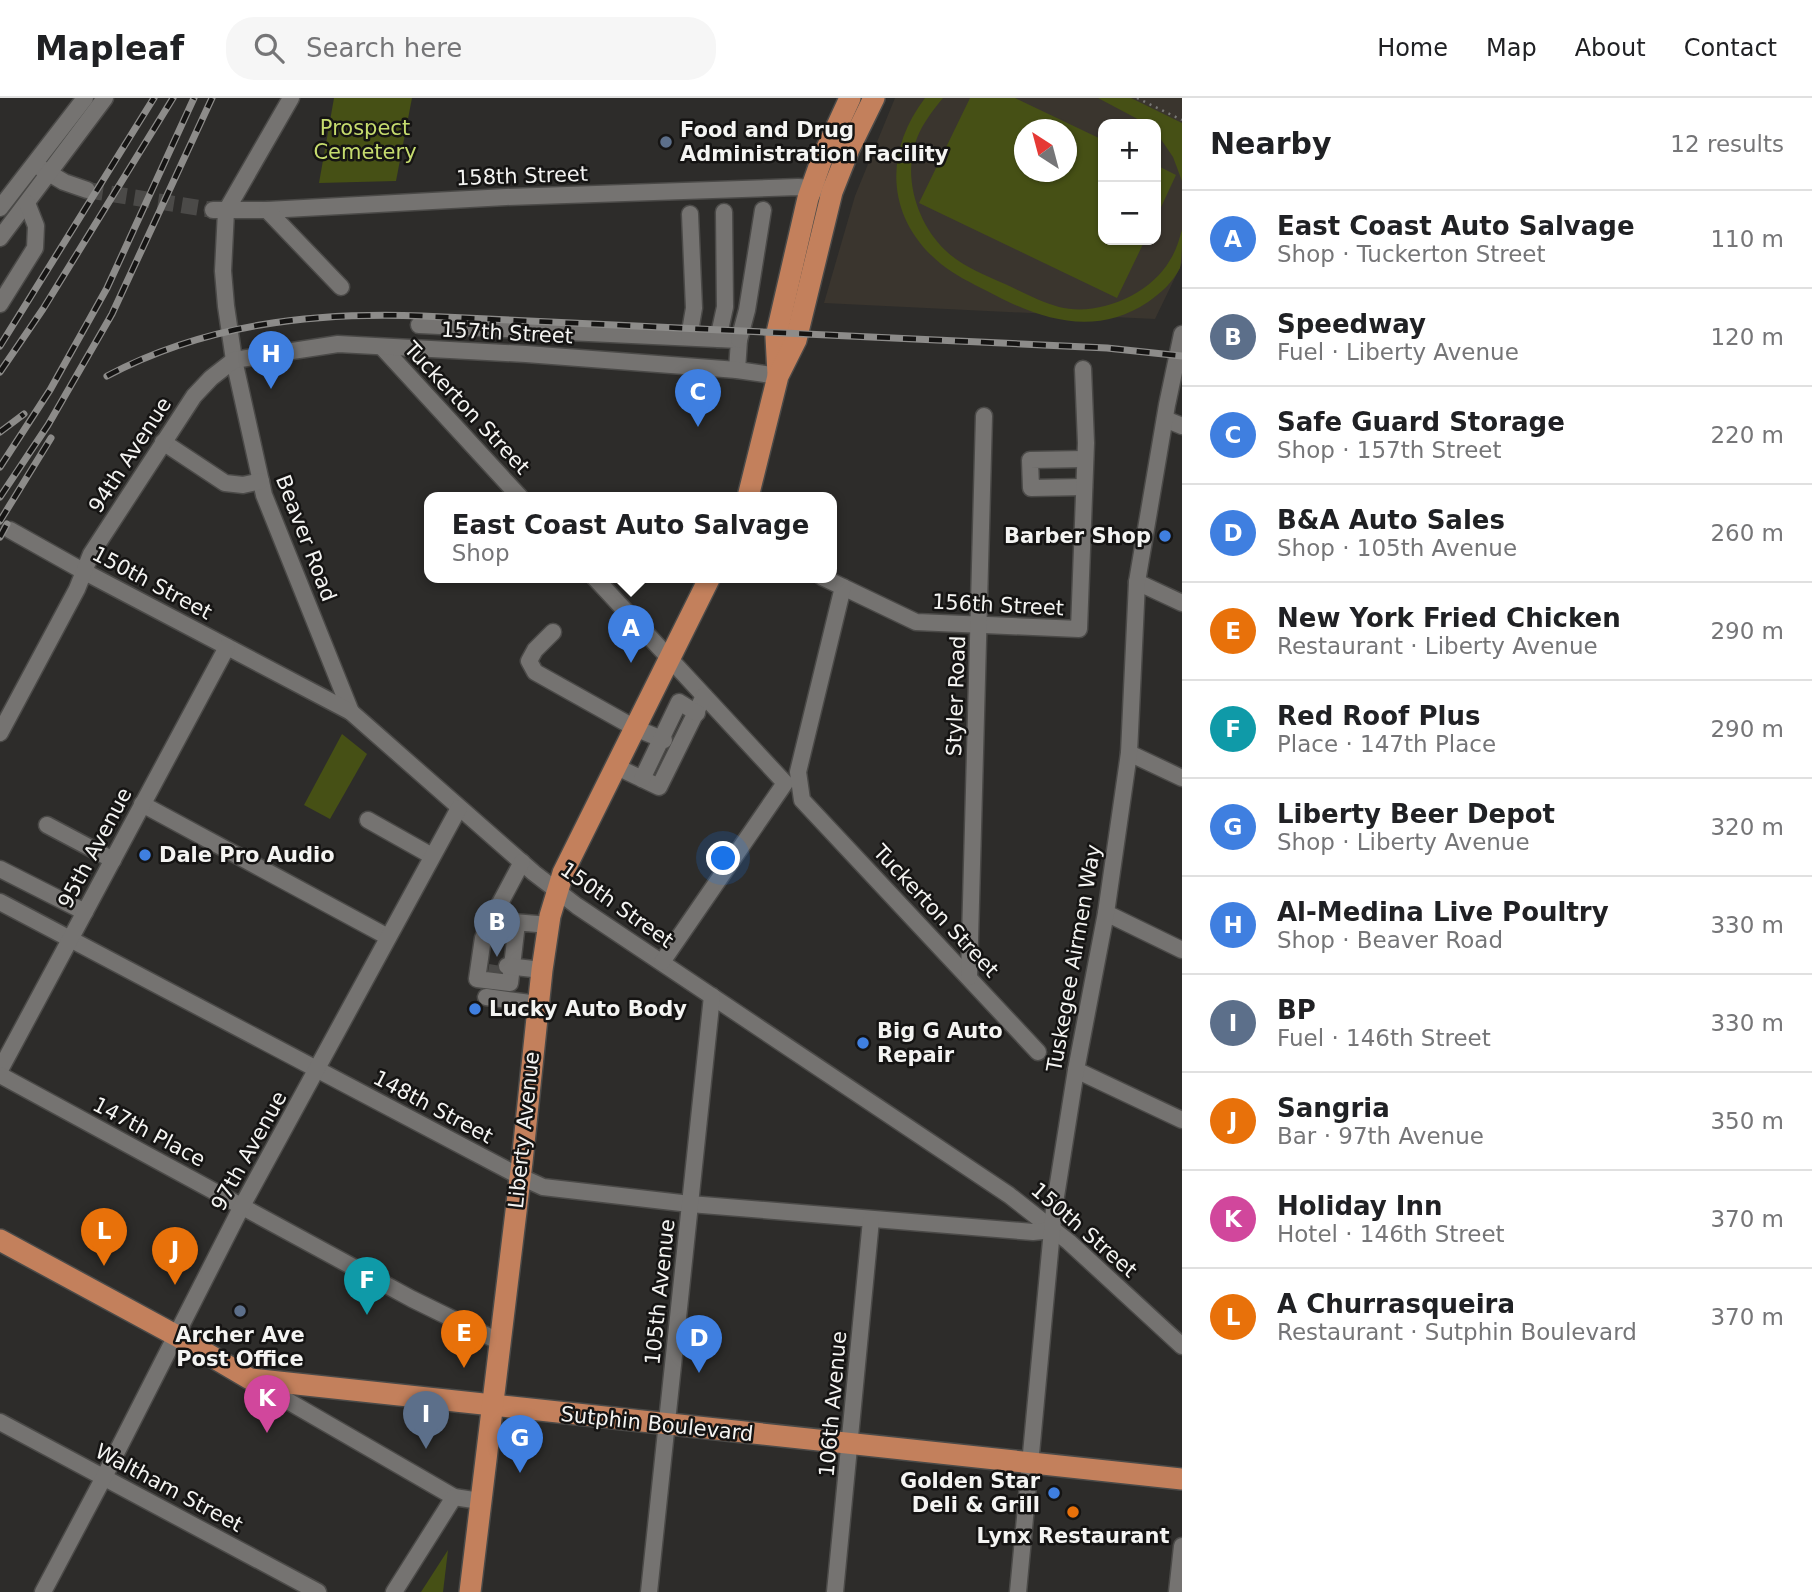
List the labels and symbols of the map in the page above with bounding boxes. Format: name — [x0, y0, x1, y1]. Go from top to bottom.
park label: Prospect Cemetery — [313, 116, 417, 164]
place label: Food and Drug Administration Facility — [680, 118, 949, 166]
north arrow — [1014, 119, 1077, 182]
marker: Food and Drug Administration Facility — [658, 134, 674, 150]
street label: 158th Street — [456, 162, 588, 190]
street label: 157th Street — [440, 318, 574, 348]
pin: H — [248, 331, 294, 389]
street label: Tuckerton Street — [399, 336, 535, 479]
pin: C — [675, 369, 721, 427]
street label: 94th Avenue — [84, 393, 176, 517]
street label: Beaver Road — [271, 471, 341, 605]
place label: Barber Shop — [1004, 524, 1151, 548]
marker: Barber Shop — [1157, 528, 1173, 544]
street label: 150th Street — [88, 541, 216, 625]
street label: 156th Street — [931, 590, 1065, 620]
pin: A — [608, 605, 654, 663]
street label: Styler Road — [942, 635, 970, 757]
street label: 95th Avenue — [53, 784, 137, 912]
street label: Tuckerton Street — [868, 839, 1004, 982]
your location — [706, 841, 740, 875]
street label: Tuskegee Airmen Way — [1042, 842, 1106, 1075]
place label: Dale Pro Audio — [159, 843, 335, 867]
marker: Dale Pro Audio — [137, 847, 153, 863]
street label: 150th Street — [556, 857, 678, 953]
pin: B — [474, 899, 520, 957]
place label: Lucky Auto Body — [489, 997, 687, 1021]
marker: Lucky Auto Body — [467, 1001, 483, 1017]
place label: Big G Auto Repair — [877, 1019, 1003, 1067]
marker: Big G Auto Repair — [855, 1035, 871, 1051]
street label: Liberty Avenue — [504, 1050, 544, 1210]
street label: 148th Street — [369, 1065, 497, 1149]
street label: 97th Avenue — [206, 1087, 292, 1215]
street label: 147th Place — [89, 1092, 209, 1172]
street label: 150th Street — [1026, 1178, 1142, 1282]
pin: L — [81, 1208, 127, 1266]
street label: 105th Avenue — [640, 1218, 680, 1366]
pin: J — [152, 1227, 198, 1285]
pin: F — [344, 1257, 390, 1315]
marker: Archer Ave Post Office — [232, 1303, 248, 1319]
pin: E — [441, 1310, 487, 1368]
pin: D — [676, 1315, 722, 1373]
place label: Archer Ave Post Office — [175, 1323, 305, 1371]
street label: 106th Avenue — [815, 1330, 851, 1478]
pin: K — [244, 1375, 290, 1433]
pin: I — [403, 1391, 449, 1449]
street label: Sutphin Boulevard — [560, 1402, 754, 1446]
pin: G — [497, 1415, 543, 1473]
street label: Waltham Street — [91, 1439, 247, 1537]
place label: Golden Star Deli & Grill — [900, 1469, 1041, 1517]
marker: Golden Star Deli & Grill — [1046, 1485, 1062, 1501]
marker: Lynx Restaurant — [1065, 1504, 1081, 1520]
place label: Lynx Restaurant — [976, 1524, 1170, 1548]

